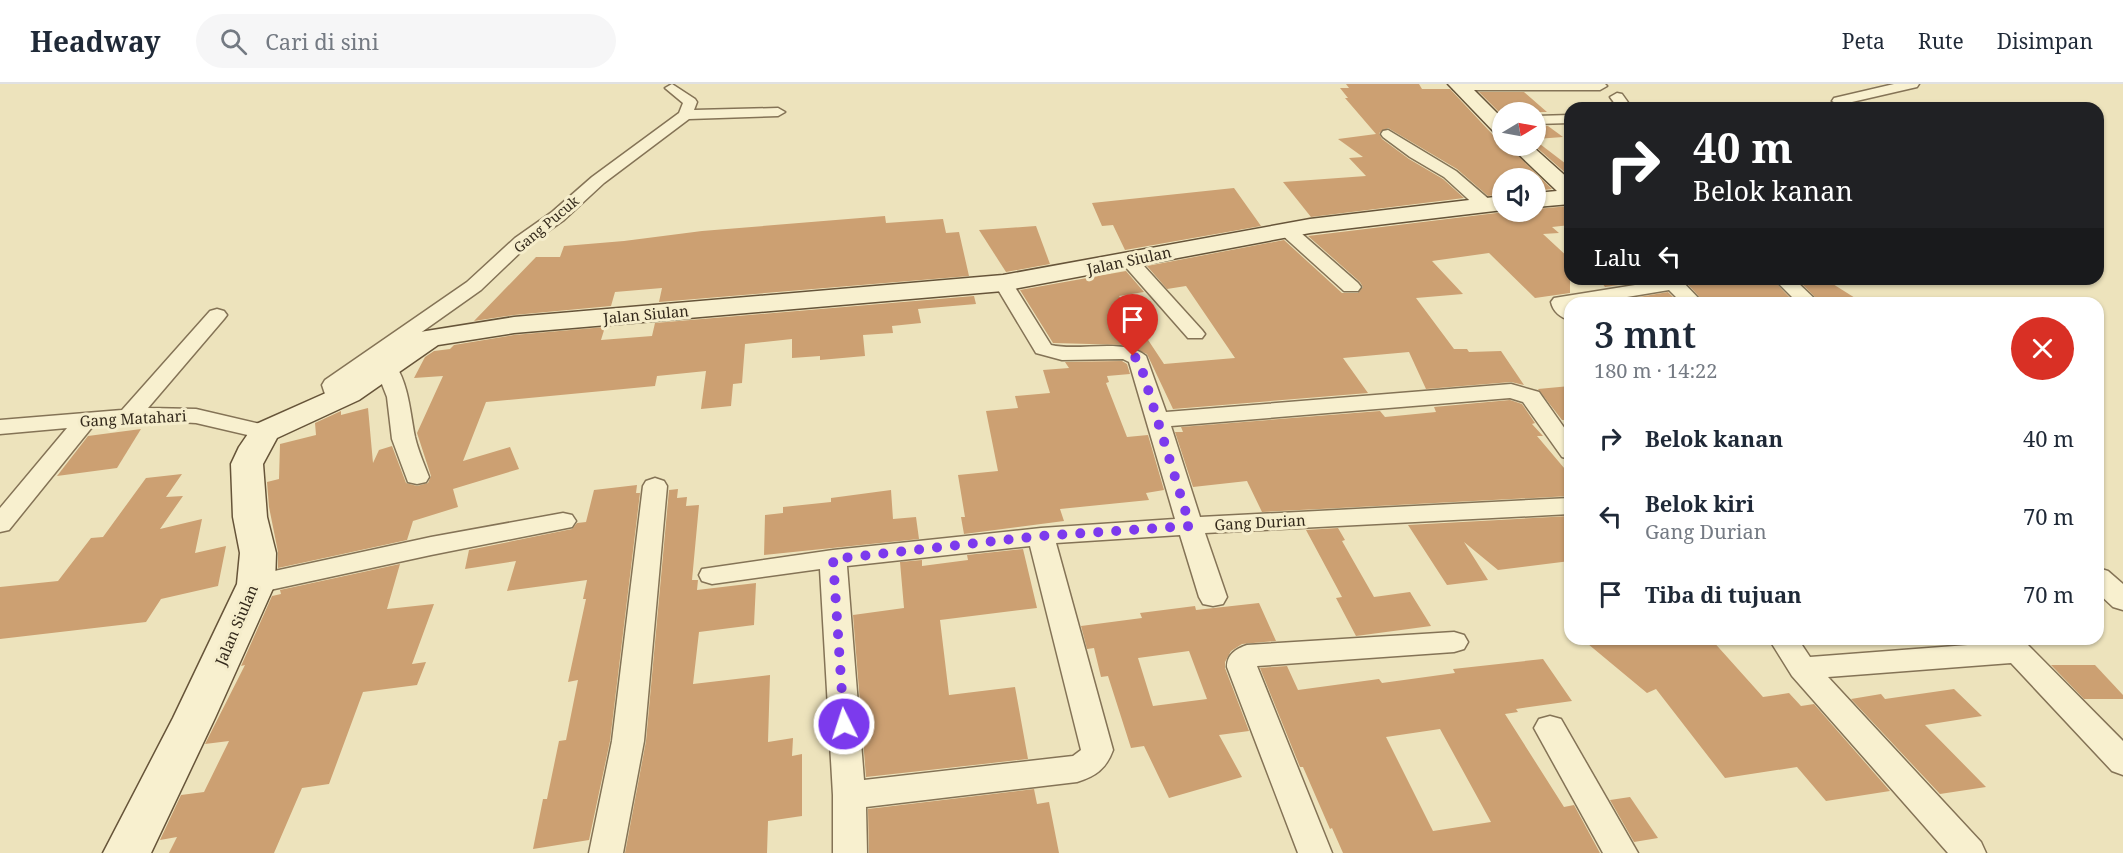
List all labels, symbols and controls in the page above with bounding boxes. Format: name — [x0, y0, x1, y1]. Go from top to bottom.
search box — [196, 14, 616, 68]
text: Headway — [30, 22, 160, 60]
icon: search — [217, 25, 250, 58]
text: Cari di sini — [265, 26, 379, 56]
text: Peta — [1842, 27, 1885, 55]
text: Rute — [1918, 27, 1964, 55]
text: Disimpan — [1997, 27, 2093, 55]
north arrow — [1492, 102, 1546, 156]
map controls — [1492, 102, 1546, 222]
text: 40 m — [1693, 118, 1793, 175]
icon: right — [1594, 126, 1672, 204]
button: sound — [1492, 168, 1546, 222]
text: Belok kanan — [1693, 172, 1853, 209]
street label: Gang Pucuk — [509, 191, 583, 257]
icon: left — [1653, 240, 1686, 273]
street label: Jalan Siulan — [1084, 241, 1173, 279]
text: Lalu — [1594, 242, 1641, 272]
pin — [1107, 294, 1158, 356]
street label: Jalan Siulan — [601, 300, 690, 328]
icon: arrive — [1116, 303, 1149, 336]
text: 3 mnt — [1594, 310, 1696, 359]
button: close — [2011, 317, 2074, 380]
text: 180 m · 14:22 — [1594, 357, 1717, 384]
street label: Gang Matahari — [79, 405, 187, 431]
icon: right — [1594, 422, 1627, 455]
text: Belok kanan — [1645, 423, 1783, 453]
text: 40 m — [2023, 423, 2074, 453]
text: Belok kiri — [1645, 488, 1754, 518]
icon: left — [1594, 500, 1627, 533]
text: 70 m — [2023, 501, 2074, 531]
street label: Gang Durian — [1214, 510, 1306, 534]
text: Gang Durian — [1645, 518, 1767, 545]
icon: arrive — [1594, 578, 1627, 611]
text: Tiba di tujuan — [1645, 579, 1802, 609]
text: 70 m — [2023, 579, 2074, 609]
street label: Jalan Siulan — [210, 581, 262, 669]
position arrow — [812, 692, 876, 756]

